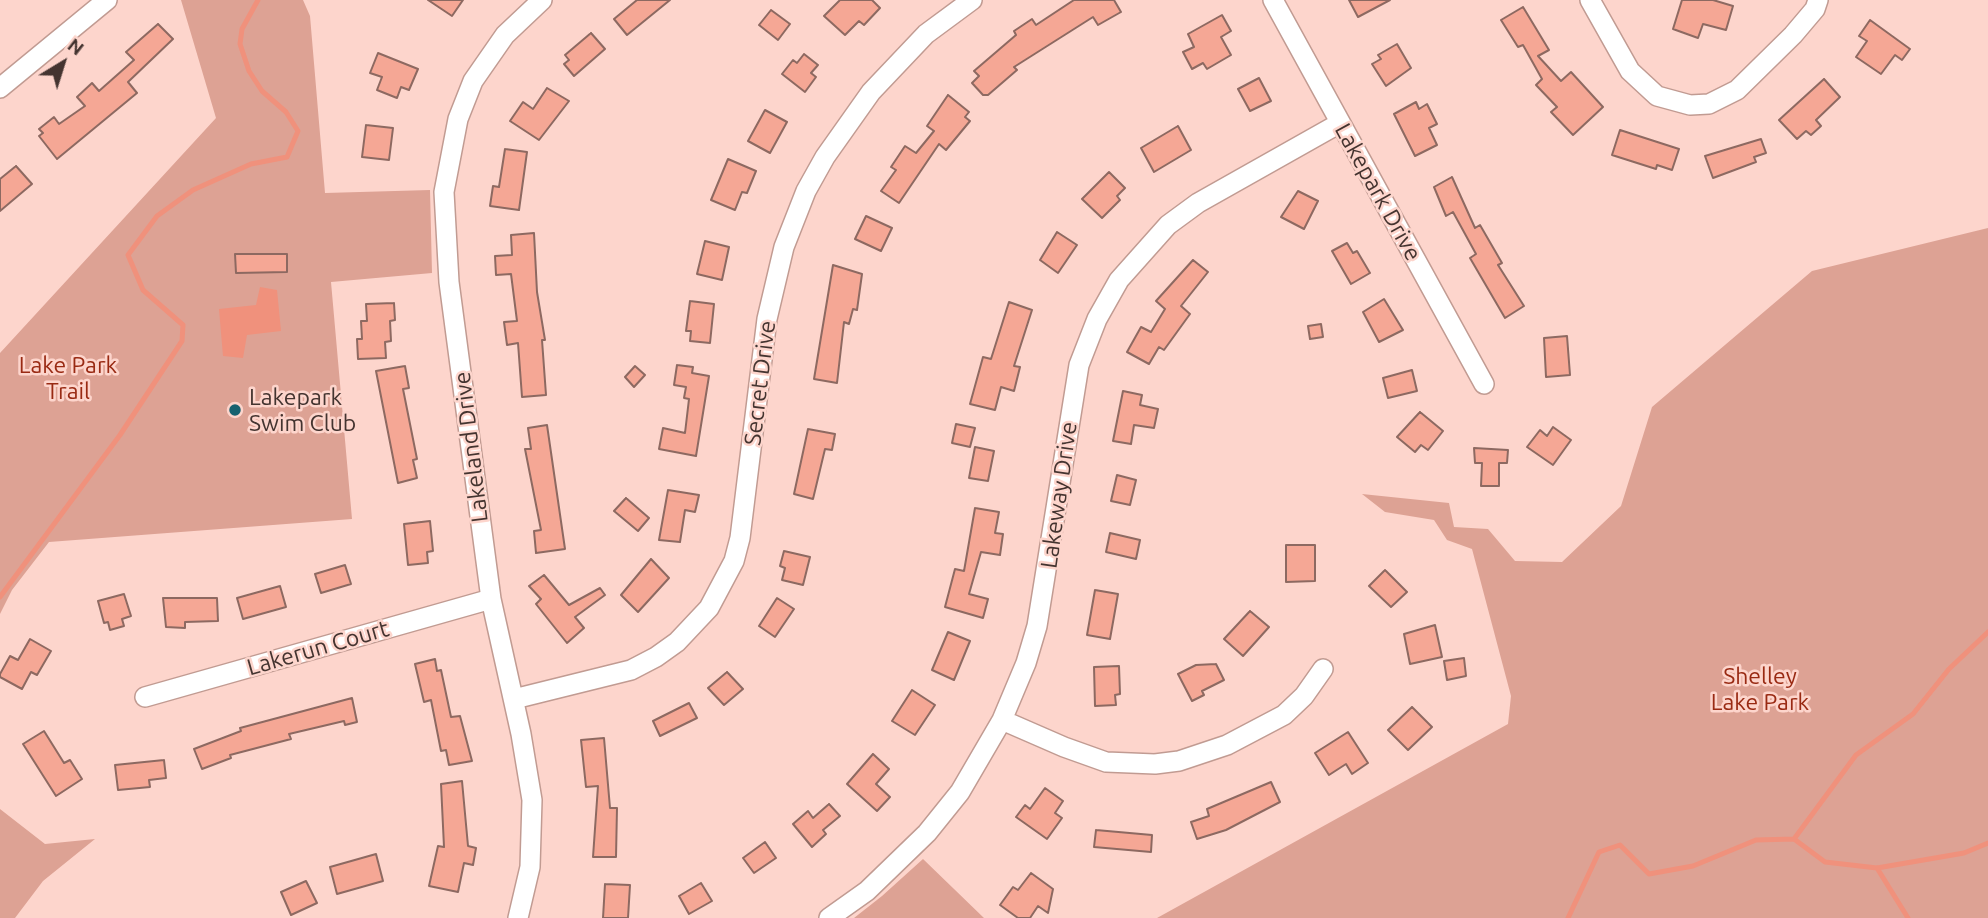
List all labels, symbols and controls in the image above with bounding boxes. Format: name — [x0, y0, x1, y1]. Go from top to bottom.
north arrow — [28, 28, 98, 98]
text: N — [64, 33, 88, 59]
street label: Lakepark Drive — [1329, 119, 1427, 265]
street label: Secret Drive — [739, 319, 781, 447]
park label: Lake Park Trail — [19, 351, 117, 405]
street label: Lakeland Drive — [448, 370, 494, 524]
place label: Lakepark Swim Club — [249, 383, 356, 437]
marker: Lakepark Swim Club — [227, 402, 243, 418]
street label: Lakeway Drive — [1035, 420, 1083, 570]
street label: Lakerun Court — [244, 615, 392, 681]
park label: Shelley Lake Park — [1711, 662, 1809, 716]

